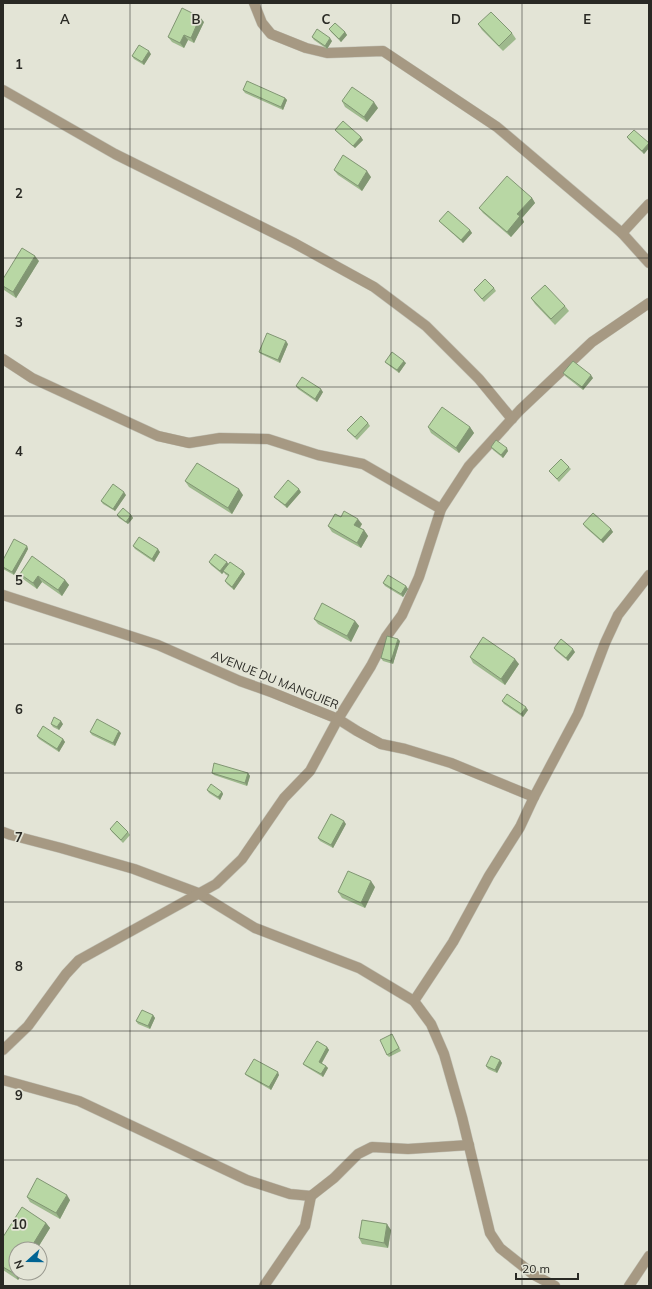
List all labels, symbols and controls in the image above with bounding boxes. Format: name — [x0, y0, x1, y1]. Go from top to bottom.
text: A — [60, 11, 70, 27]
text: B — [192, 11, 201, 27]
text: C — [322, 11, 331, 27]
text: D — [451, 11, 461, 27]
text: E — [583, 11, 591, 27]
text: 1 — [15, 56, 23, 72]
text: 2 — [15, 185, 23, 201]
text: 3 — [15, 314, 23, 330]
text: 4 — [15, 443, 23, 459]
text: 5 — [15, 572, 23, 588]
street label: AVENUE DU MANGUIER — [209, 647, 341, 712]
text: 6 — [15, 701, 23, 717]
text: 7 — [15, 829, 23, 845]
text: 8 — [15, 958, 23, 974]
text: 9 — [15, 1087, 23, 1103]
text: 10 — [11, 1216, 27, 1232]
north arrow — [8, 1241, 48, 1281]
scale bar — [516, 1255, 578, 1281]
text: N — [11, 1258, 27, 1271]
text: 20 m — [522, 1261, 550, 1276]

